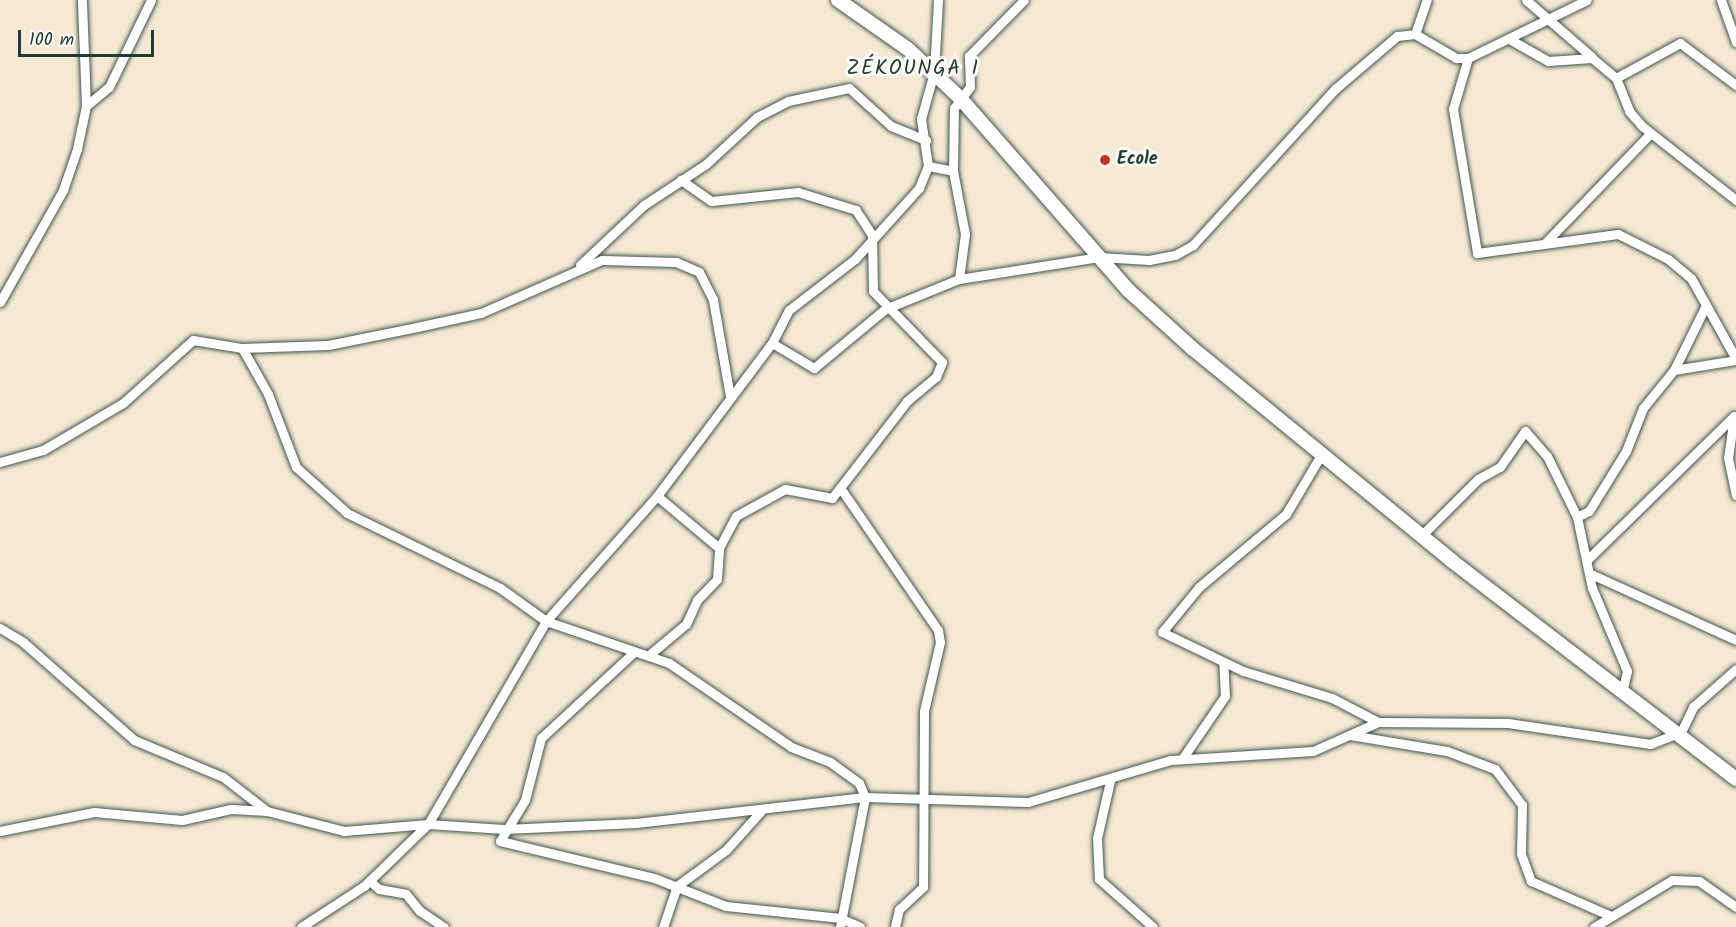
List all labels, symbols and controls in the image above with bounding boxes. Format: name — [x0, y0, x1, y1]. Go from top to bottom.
scale bar — [21, 18, 158, 56]
text: 100 m — [29, 26, 74, 55]
district label: ZÉKOUNGA I — [847, 56, 979, 82]
place label: Ecole — [1117, 149, 1157, 171]
marker: Ecole — [1098, 153, 1112, 167]

